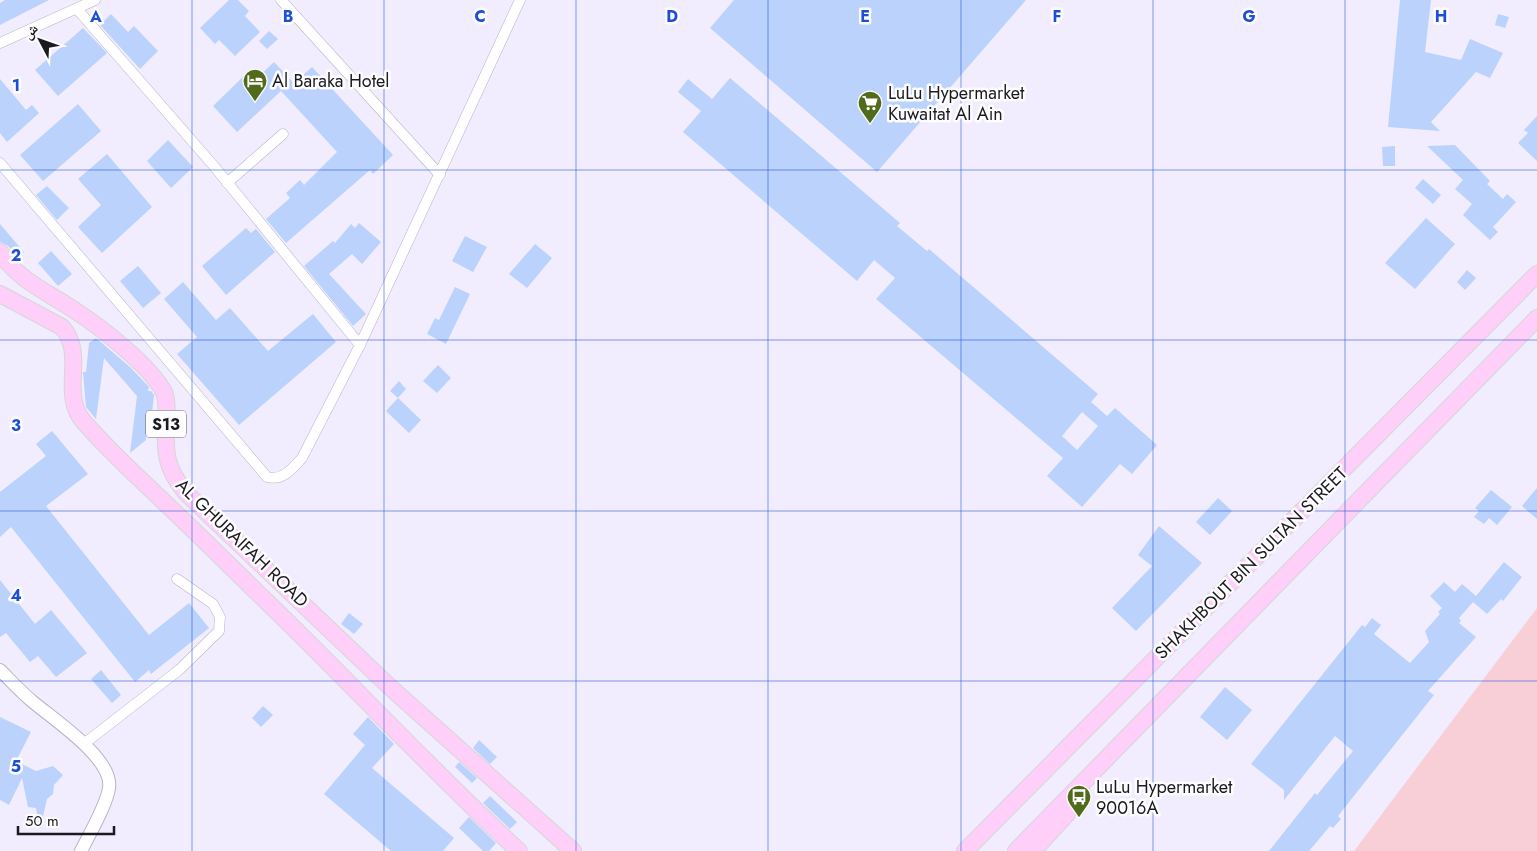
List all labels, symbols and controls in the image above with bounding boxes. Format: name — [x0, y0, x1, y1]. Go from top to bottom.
text: A — [89, 5, 102, 28]
text: B — [283, 5, 293, 28]
text: C — [474, 5, 486, 28]
text: D — [666, 5, 678, 28]
text: E — [860, 5, 870, 28]
text: F — [1053, 5, 1061, 28]
text: G — [1242, 5, 1256, 28]
text: H — [1435, 5, 1447, 28]
north arrow — [15, 15, 65, 65]
text: ش — [18, 19, 43, 44]
hotel icon: Al Baraka Hotel — [242, 68, 268, 102]
place label: Al Baraka Hotel — [272, 68, 389, 94]
text: 1 — [12, 74, 20, 97]
place label: LuLu Hypermarket Kuwaitat Al Ain — [888, 80, 1025, 127]
supermarket icon: LuLu Hypermarket Kuwaitat Al Ain — [857, 90, 883, 124]
text: 2 — [11, 244, 21, 267]
road number: S13 — [146, 410, 186, 438]
text: 3 — [11, 414, 21, 437]
street label: SHAKHBOUT BIN SULTAN STREET — [1149, 460, 1354, 665]
street label: AL GHURAIFAH ROAD — [170, 473, 314, 613]
text: 4 — [10, 584, 22, 607]
text: 5 — [11, 755, 21, 778]
place label: LuLu Hypermarket 90016A — [1096, 774, 1233, 821]
bus stop icon: LuLu Hypermarket 90016A — [1066, 784, 1092, 818]
scale bar — [18, 804, 114, 836]
text: 50 m — [25, 810, 59, 832]

